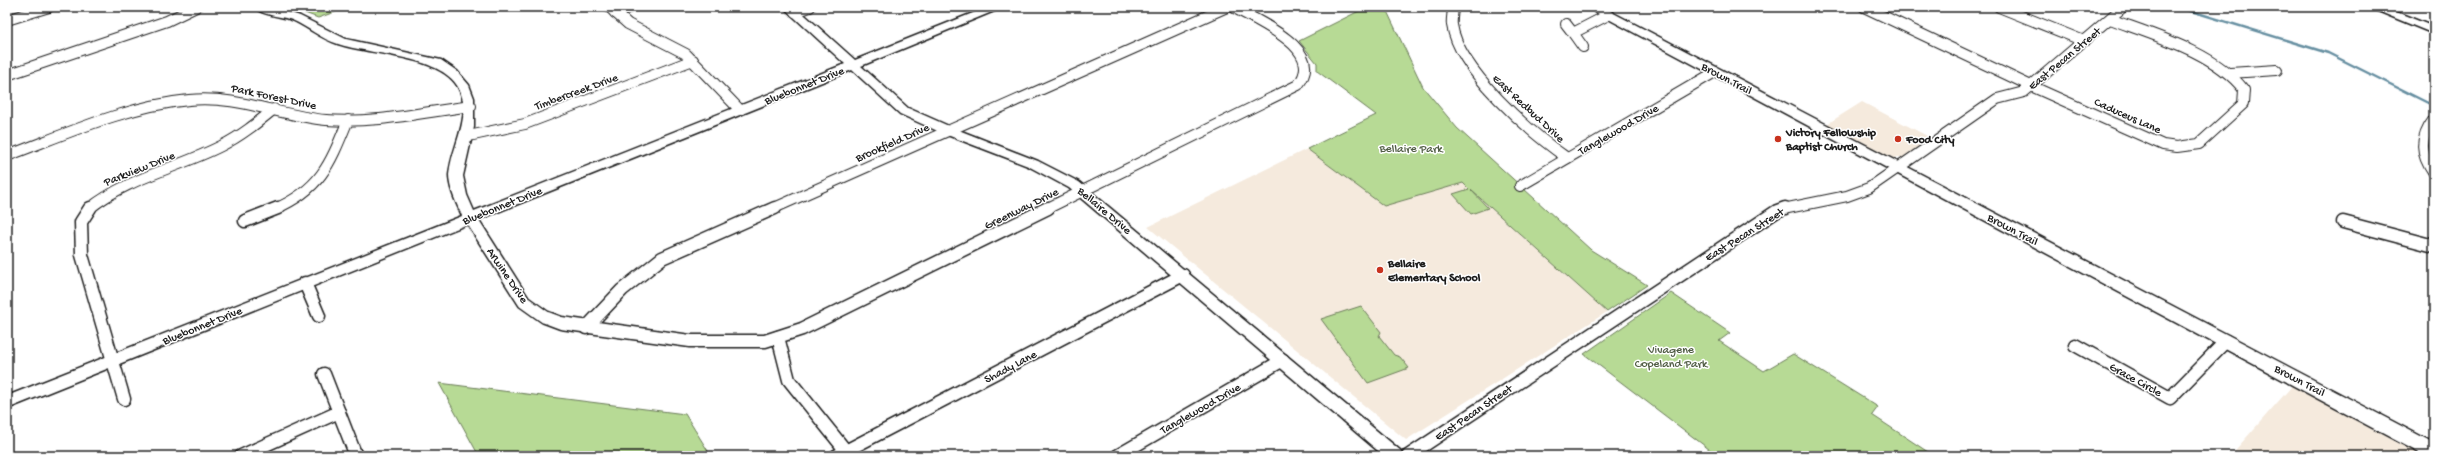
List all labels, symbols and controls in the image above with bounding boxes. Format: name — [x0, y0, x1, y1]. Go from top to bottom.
street label: East Pecan Street — [2026, 24, 2105, 94]
street label: Brown Trail — [1698, 60, 1754, 99]
street label: Bluebonnet Drive — [762, 64, 847, 110]
street label: Timbercreek Drive — [532, 71, 621, 115]
street label: East Redbud Drive — [1489, 72, 1567, 147]
street label: Park Forest Drive — [229, 82, 318, 114]
street label: Caduceus Lane — [2091, 96, 2164, 138]
street label: Tanglewood Drive — [1575, 102, 1662, 160]
street label: Brookfield Drive — [853, 121, 933, 167]
place label: Victory Fellowship Baptist Church — [1785, 127, 1876, 155]
marker: Victory Fellowship Baptist Church — [1773, 134, 1783, 144]
marker: Food City — [1893, 134, 1903, 144]
place label: Food City — [1905, 134, 1954, 148]
park label: Bellaire Park — [1378, 143, 1444, 157]
street label: Parkview Drive — [101, 149, 178, 191]
street label: Bluebonnet Drive — [460, 184, 545, 230]
street label: Bellaire Drive — [1073, 184, 1134, 239]
street label: Greenway Drive — [983, 185, 1062, 234]
street label: East Pecan Street — [1703, 205, 1788, 266]
street label: Brown Trail — [1984, 211, 2040, 250]
street label: Arwine Drive — [483, 246, 531, 307]
place label: Bellaire Elementary School — [1387, 258, 1481, 286]
marker: Bellaire Elementary School — [1375, 265, 1385, 275]
street label: Bluebonnet Drive — [160, 304, 245, 350]
park label: Vivagene Copeland Park — [1635, 344, 1709, 372]
street label: Shady Lane — [982, 348, 1040, 387]
street label: Grace Circle — [2106, 361, 2164, 401]
street label: Brown Trail — [2271, 362, 2327, 401]
street label: Tanglewood Drive — [1157, 381, 1244, 439]
street label: East Pecan Street — [1433, 382, 1516, 445]

